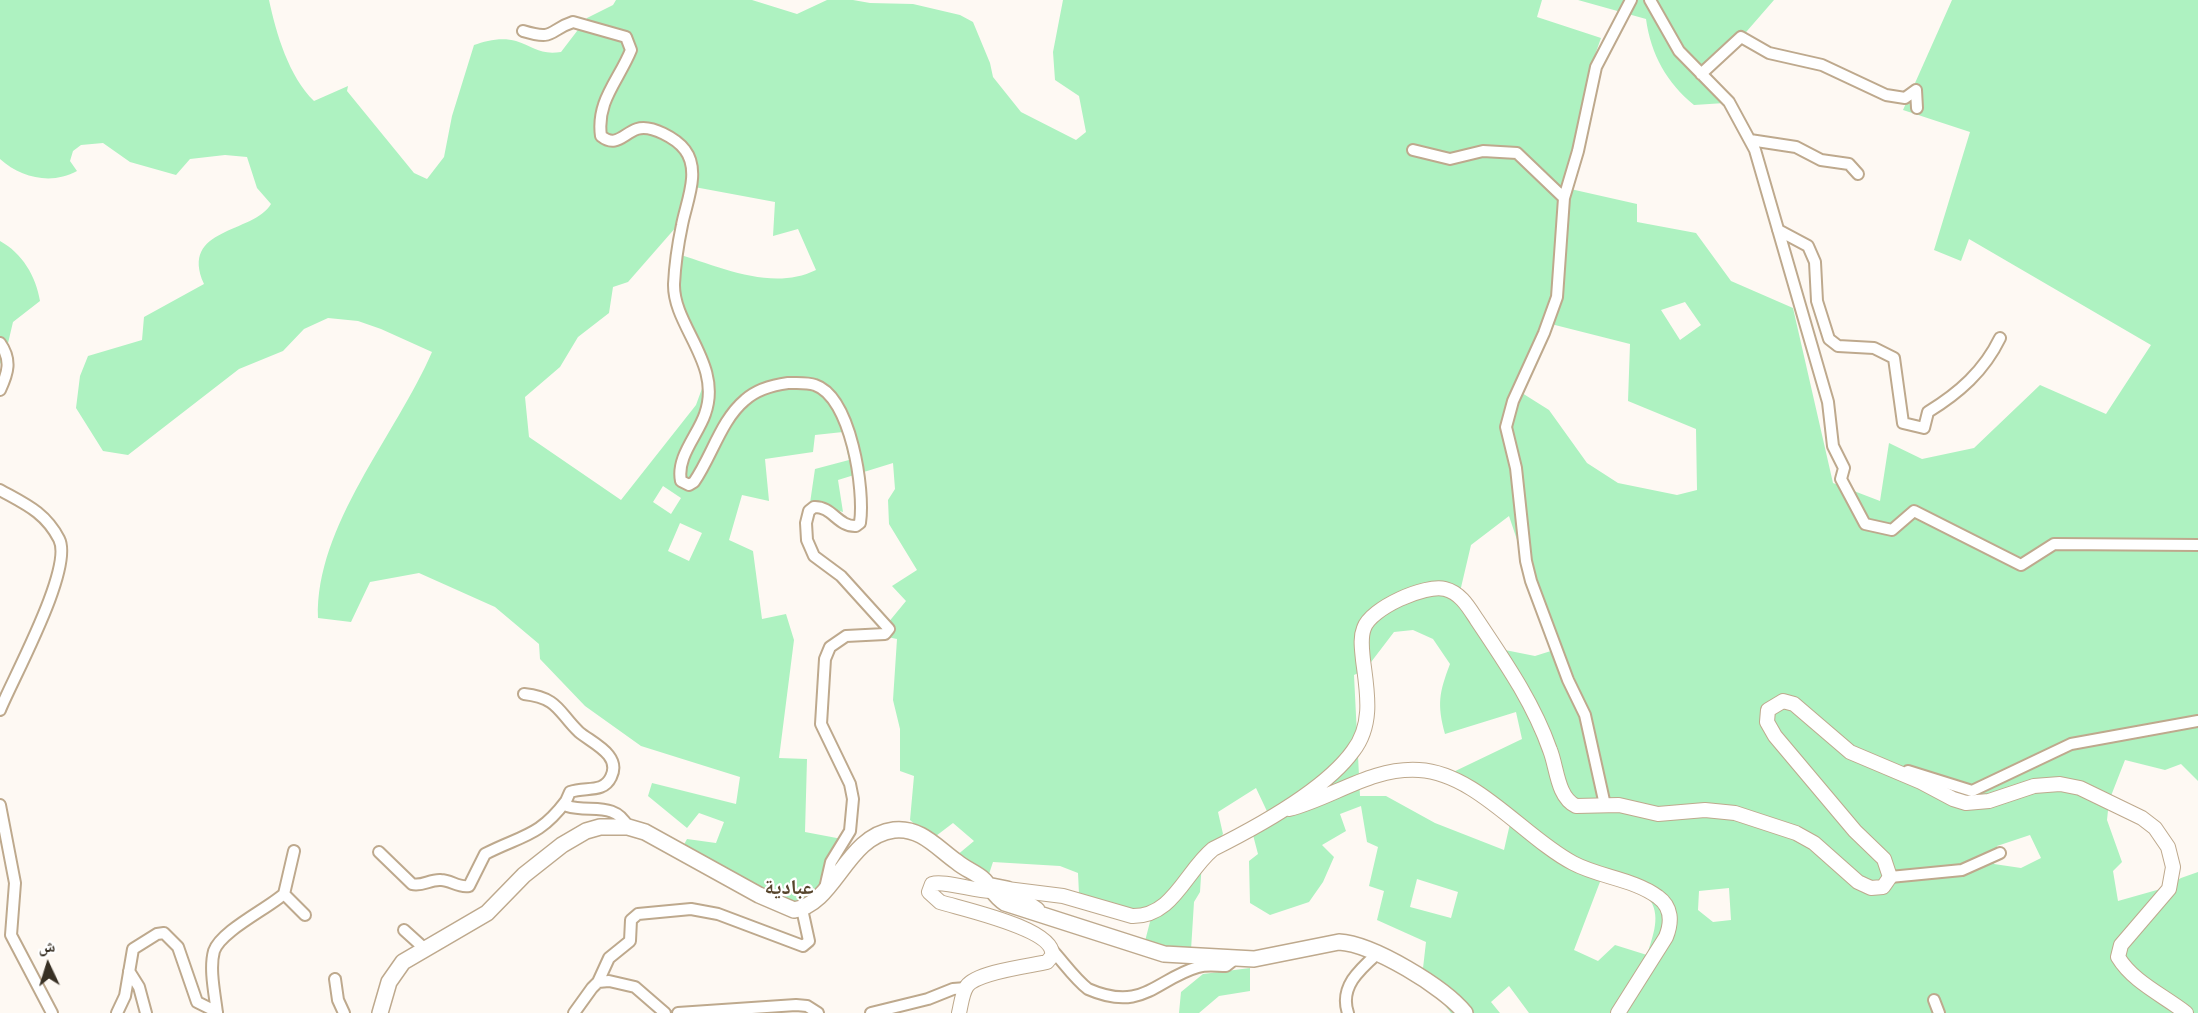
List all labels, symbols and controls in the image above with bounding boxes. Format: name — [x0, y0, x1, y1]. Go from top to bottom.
district label: عبادية — [764, 876, 814, 902]
text: ش — [37, 934, 56, 959]
north arrow — [18, 935, 78, 995]

